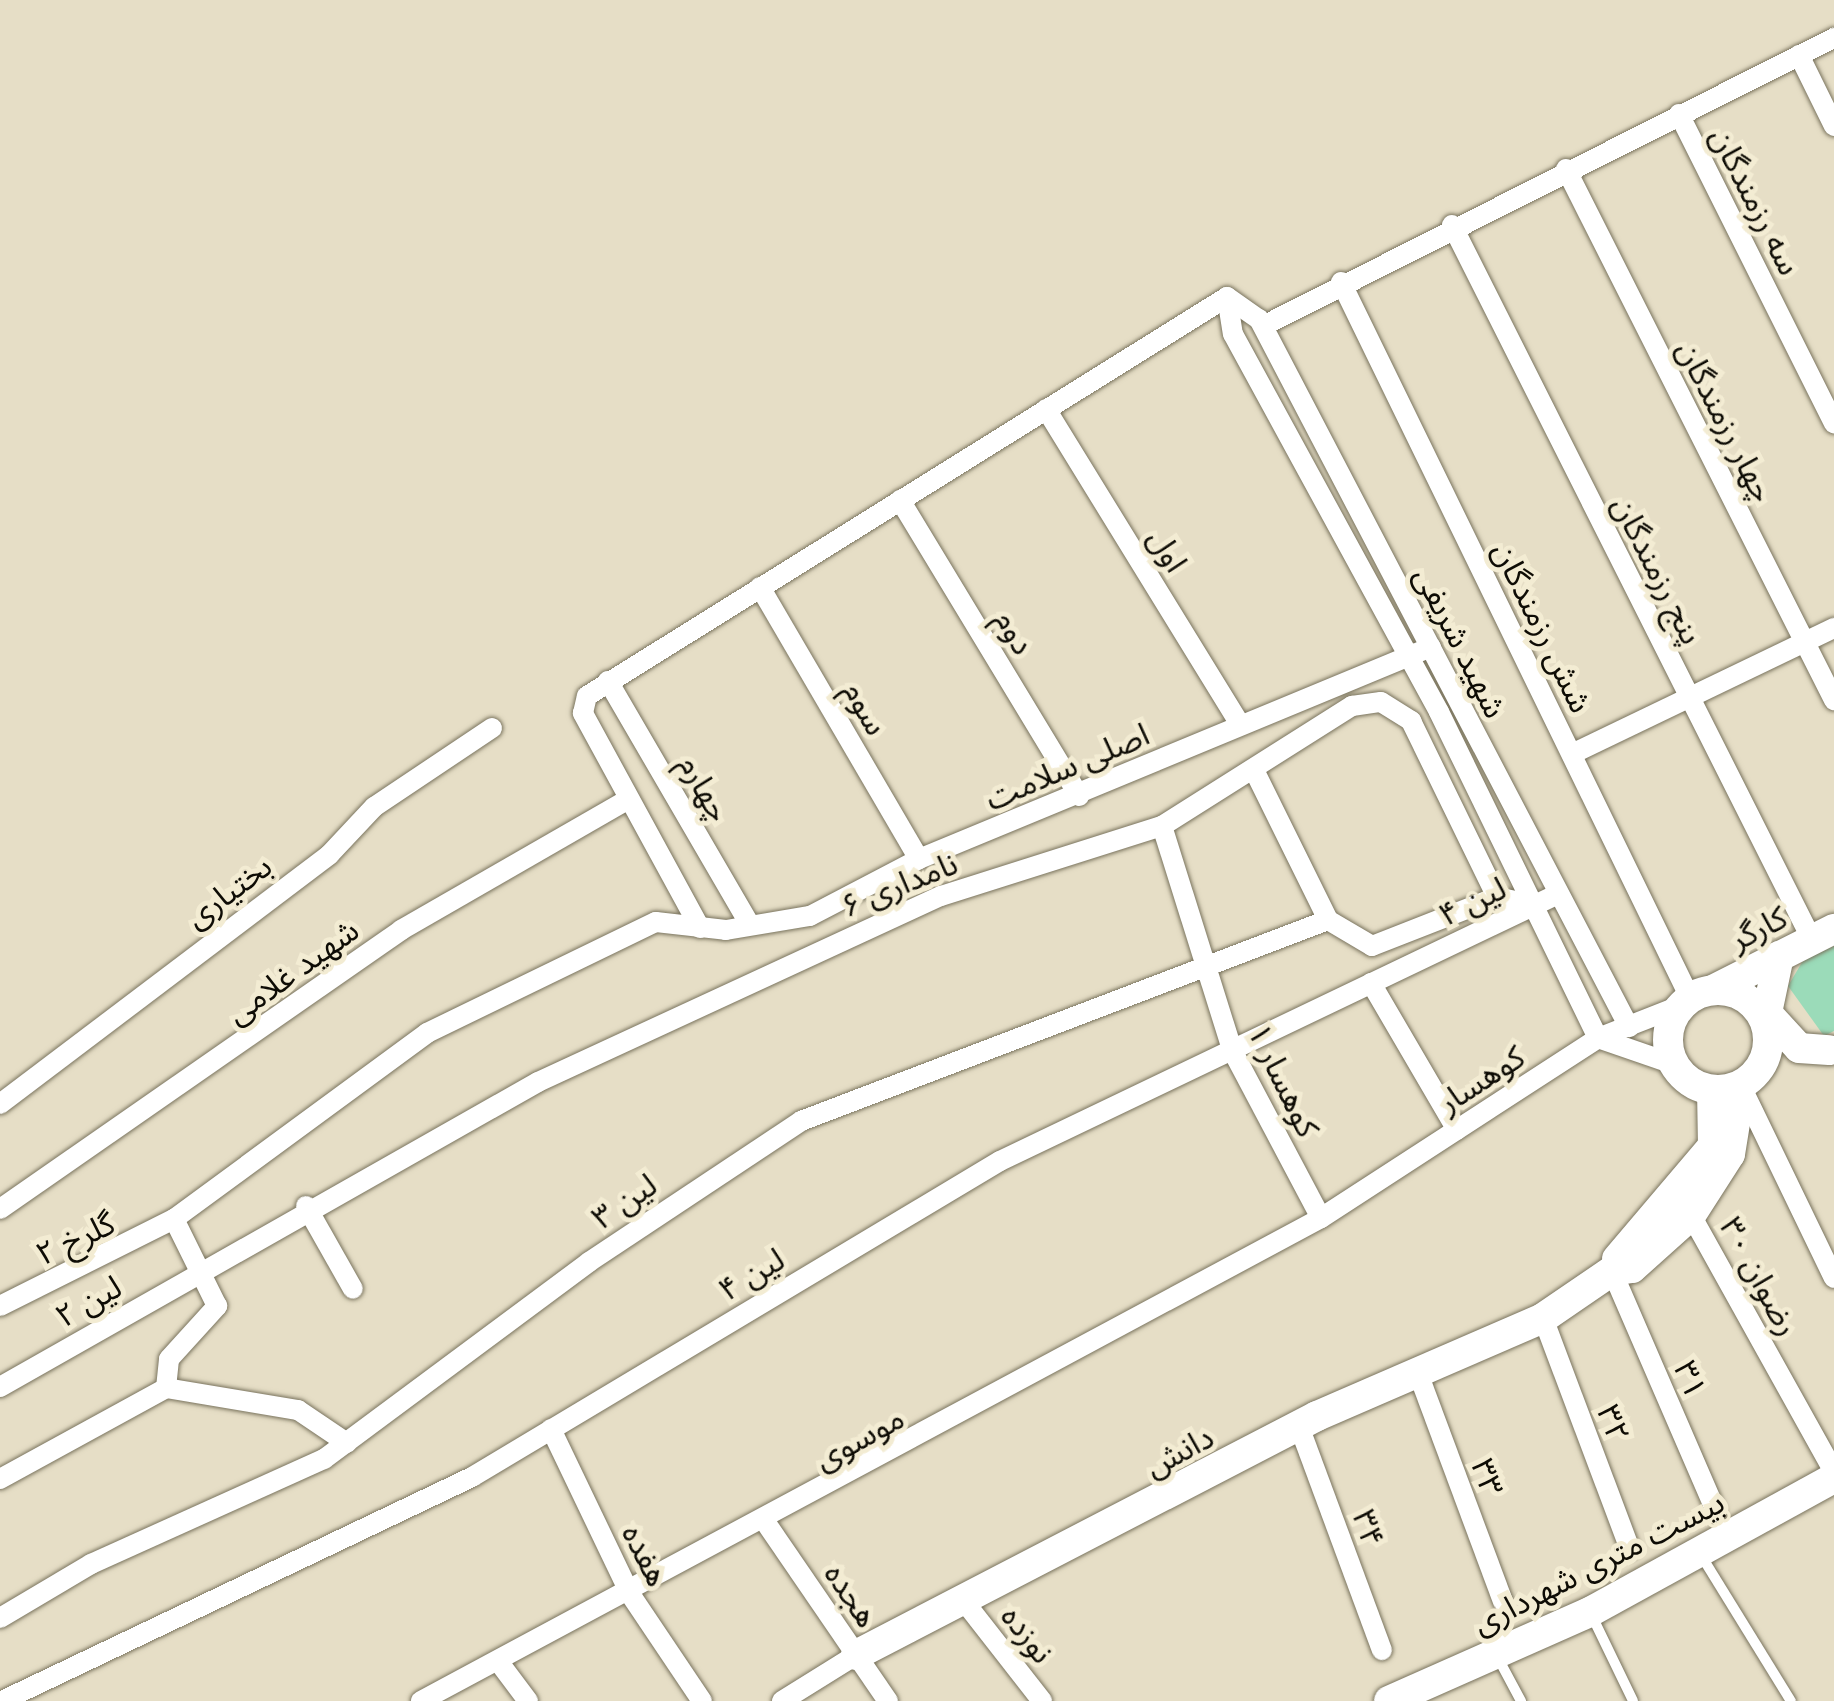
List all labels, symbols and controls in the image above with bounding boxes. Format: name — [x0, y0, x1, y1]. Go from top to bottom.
street label: سه رزمندگان — [1702, 121, 1810, 281]
street label: چهار رزمندگان — [1669, 334, 1783, 508]
street label: پنج رزمندگان — [1604, 490, 1712, 650]
street label: اول — [1140, 521, 1196, 579]
street label: شش رزمندگان — [1485, 535, 1601, 719]
street label: شهید شریفی — [1407, 560, 1515, 724]
street label: دوم — [987, 603, 1043, 661]
street label: سوم — [835, 674, 897, 742]
street label: اصلی سلامت — [979, 714, 1155, 818]
street label: چهارم — [671, 748, 739, 828]
street label: نامداری ۶ — [835, 843, 963, 925]
street label: بختیاری — [177, 846, 279, 936]
street label: لین ۴ — [1432, 868, 1512, 934]
street label: کارگر — [1723, 898, 1793, 958]
street label: شهید غلامی — [218, 910, 366, 1032]
street label: کوهسار ۱ — [1240, 1017, 1328, 1143]
street label: کوهسار — [1431, 1037, 1531, 1121]
street label: لین ۳ — [584, 1165, 664, 1237]
street label: گلرخ ۲ — [29, 1203, 121, 1273]
street label: رضوان ۳۰ — [1712, 1210, 1808, 1342]
street label: لین ۴ — [711, 1239, 791, 1309]
street label: لین ۲ — [48, 1267, 128, 1335]
street label: ۳۱ — [1666, 1355, 1716, 1403]
street label: موسوی — [808, 1398, 910, 1478]
street label: ۳۲ — [1590, 1399, 1638, 1447]
street label: دانش — [1138, 1417, 1220, 1485]
street label: ۳۳ — [1464, 1453, 1512, 1501]
street label: بیست متری شهرداری — [1466, 1482, 1730, 1642]
street label: ۳۴ — [1345, 1504, 1393, 1552]
street label: هفده — [614, 1518, 678, 1592]
street label: هجده — [817, 1556, 887, 1634]
street label: نوزده — [994, 1597, 1062, 1671]

